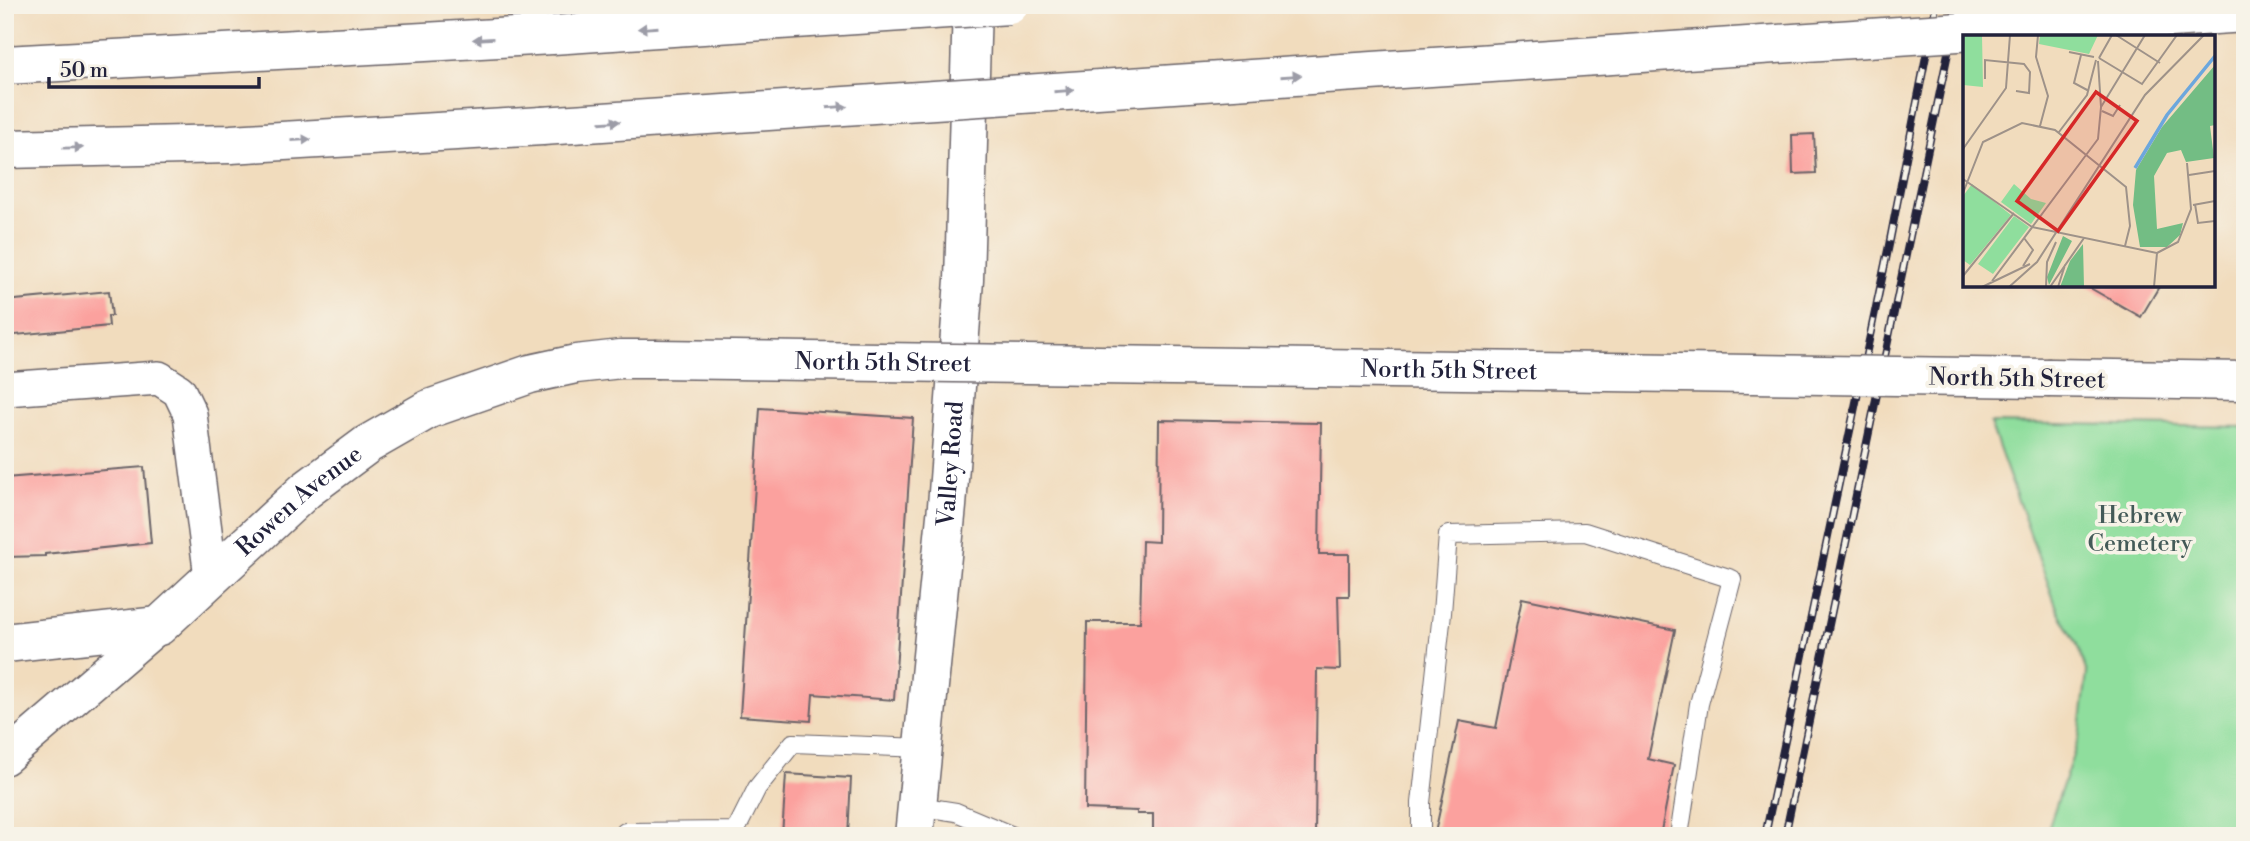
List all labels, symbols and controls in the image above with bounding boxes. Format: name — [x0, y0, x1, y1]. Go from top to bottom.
one-way arrow — [636, 23, 658, 34]
one-way arrow — [472, 33, 494, 44]
inset map — [1963, 35, 2215, 287]
scale bar — [49, 46, 259, 90]
text: 50 m — [60, 58, 108, 84]
one-way arrow — [1280, 70, 1302, 81]
one-way arrow — [1053, 86, 1075, 97]
one-way arrow — [826, 101, 848, 112]
one-way arrow — [599, 116, 621, 127]
one-way arrow — [290, 134, 312, 145]
one-way arrow — [63, 142, 85, 153]
street label: North 5th Street — [794, 347, 972, 379]
street label: North 5th Street — [1360, 355, 1538, 387]
street label: North 5th Street — [1928, 362, 2106, 396]
street label: Valley Road — [931, 400, 971, 529]
street label: Rowen Avenue — [230, 439, 369, 563]
park label: Hebrew Cemetery — [2087, 501, 2193, 559]

